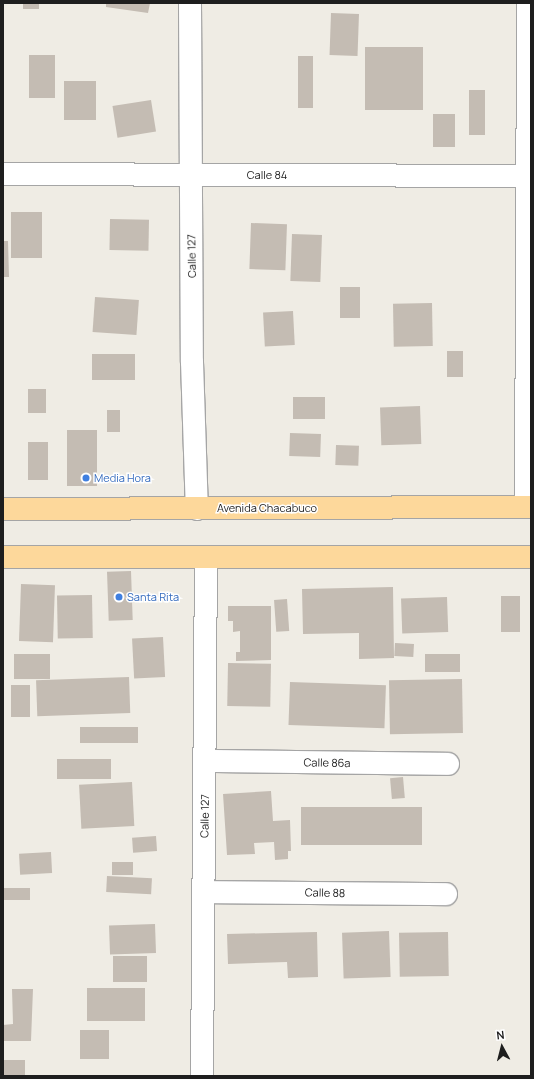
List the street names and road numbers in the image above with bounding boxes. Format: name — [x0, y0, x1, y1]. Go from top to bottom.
street label: Calle 84 — [247, 168, 287, 182]
street label: Calle 127 — [185, 234, 199, 278]
street label: Avenida Chacabuco — [217, 501, 317, 515]
street label: Calle 86a — [303, 756, 351, 770]
street label: Calle 127 — [198, 794, 212, 838]
street label: Calle 88 — [305, 886, 345, 900]

